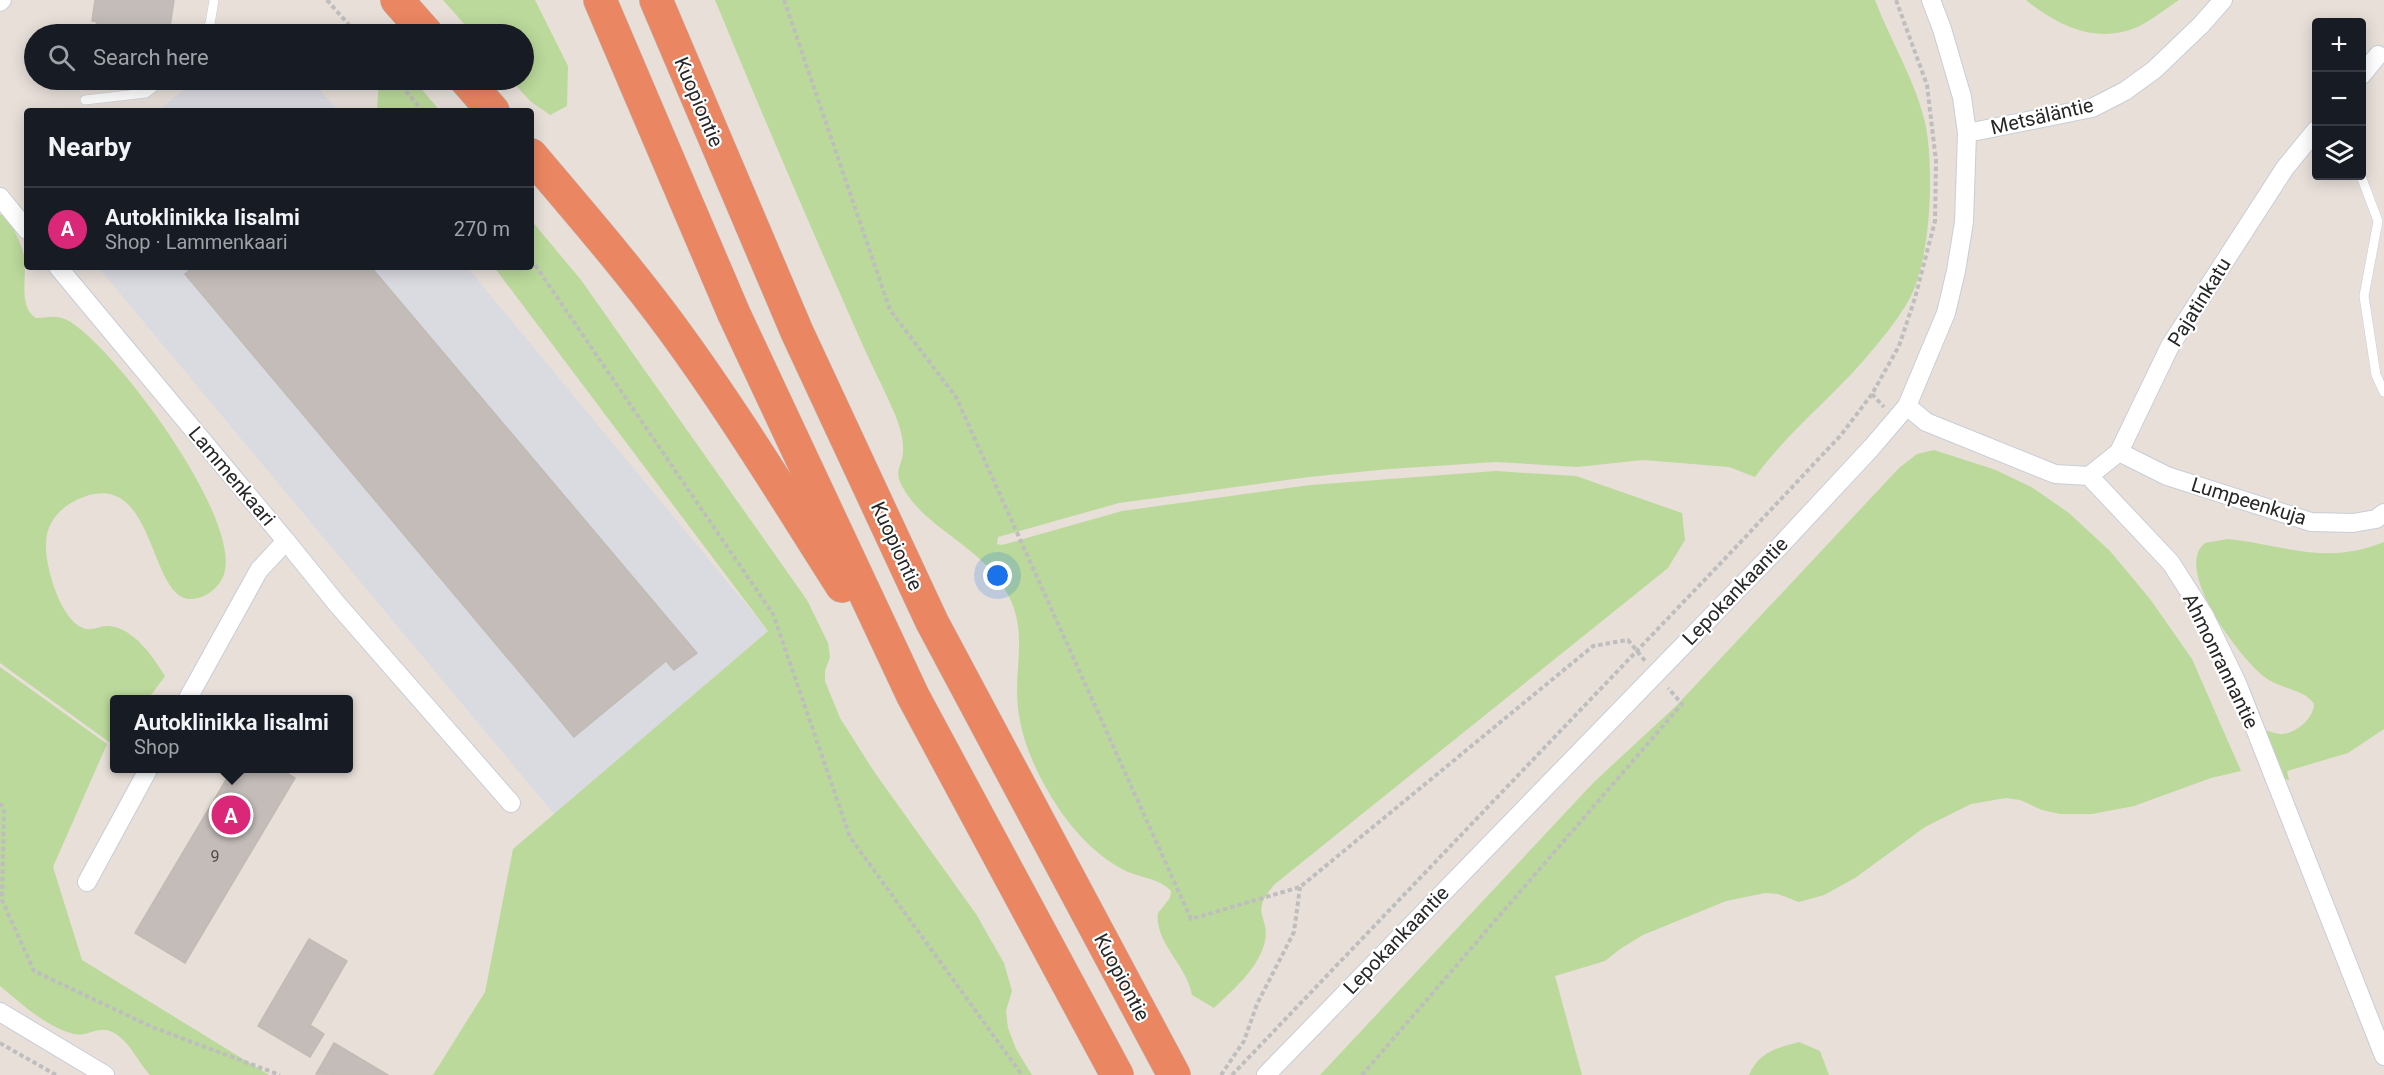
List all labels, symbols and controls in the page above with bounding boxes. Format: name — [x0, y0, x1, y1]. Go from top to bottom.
map controls — [2312, 18, 2366, 180]
button: + — [2312, 18, 2366, 72]
search box — [24, 24, 534, 90]
icon: search — [45, 41, 78, 74]
text: Search here — [93, 45, 209, 70]
street label: Kuopiontie — [669, 53, 729, 151]
button: − — [2312, 72, 2366, 126]
street label: Metsäläntie — [1988, 93, 2096, 139]
button: layers — [2312, 126, 2366, 180]
text: Nearby — [48, 132, 131, 162]
text: Autoklinikka Iisalmi — [105, 205, 300, 230]
text: A — [61, 217, 74, 241]
text: 270 m — [454, 217, 510, 241]
text: Shop · Lammenkaari — [105, 230, 288, 254]
street label: Pajatinkatu — [2162, 253, 2236, 351]
street label: Lammenkaari — [184, 422, 280, 530]
street label: Lumpeenkuja — [2188, 472, 2310, 530]
street label: Kuopiontie — [866, 498, 928, 594]
street label: Lepokankaantie — [1677, 532, 1793, 650]
your location — [983, 561, 1012, 590]
street label: Ahmonrannantie — [2178, 590, 2264, 732]
popup — [110, 695, 353, 773]
text: Autoklinikka Iisalmi — [134, 710, 329, 735]
text: Shop — [134, 735, 180, 759]
pin: A — [212, 792, 250, 838]
house number: 9 — [211, 847, 220, 866]
street label: Lepokankaantie — [1338, 881, 1454, 999]
street label: Kuopiontie — [1089, 929, 1155, 1025]

